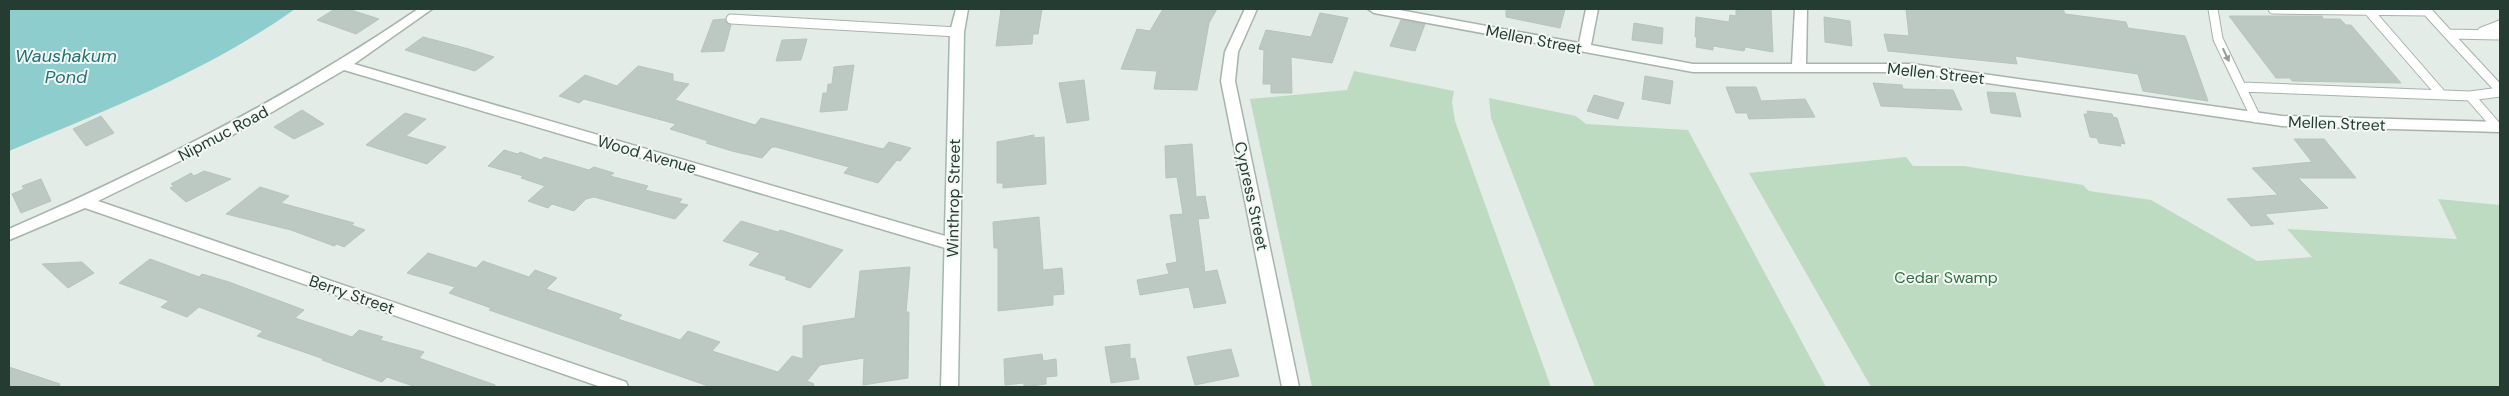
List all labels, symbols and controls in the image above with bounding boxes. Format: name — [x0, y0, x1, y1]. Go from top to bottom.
street label: Mellen Street — [1484, 20, 1584, 59]
water label: Waushakum Pond — [15, 44, 117, 89]
one-way arrow — [2222, 48, 2230, 62]
street label: Mellen Street — [1886, 58, 1986, 89]
street label: Nipmuc Road — [175, 101, 272, 166]
street label: Mellen Street — [2288, 111, 2386, 136]
street label: Wood Avenue — [595, 130, 699, 179]
street label: Winthrop Street — [942, 138, 965, 258]
street label: Cypress Street — [1230, 140, 1273, 252]
park label: Cedar Swamp — [1894, 267, 1998, 288]
street label: Berry Street — [306, 270, 397, 319]

